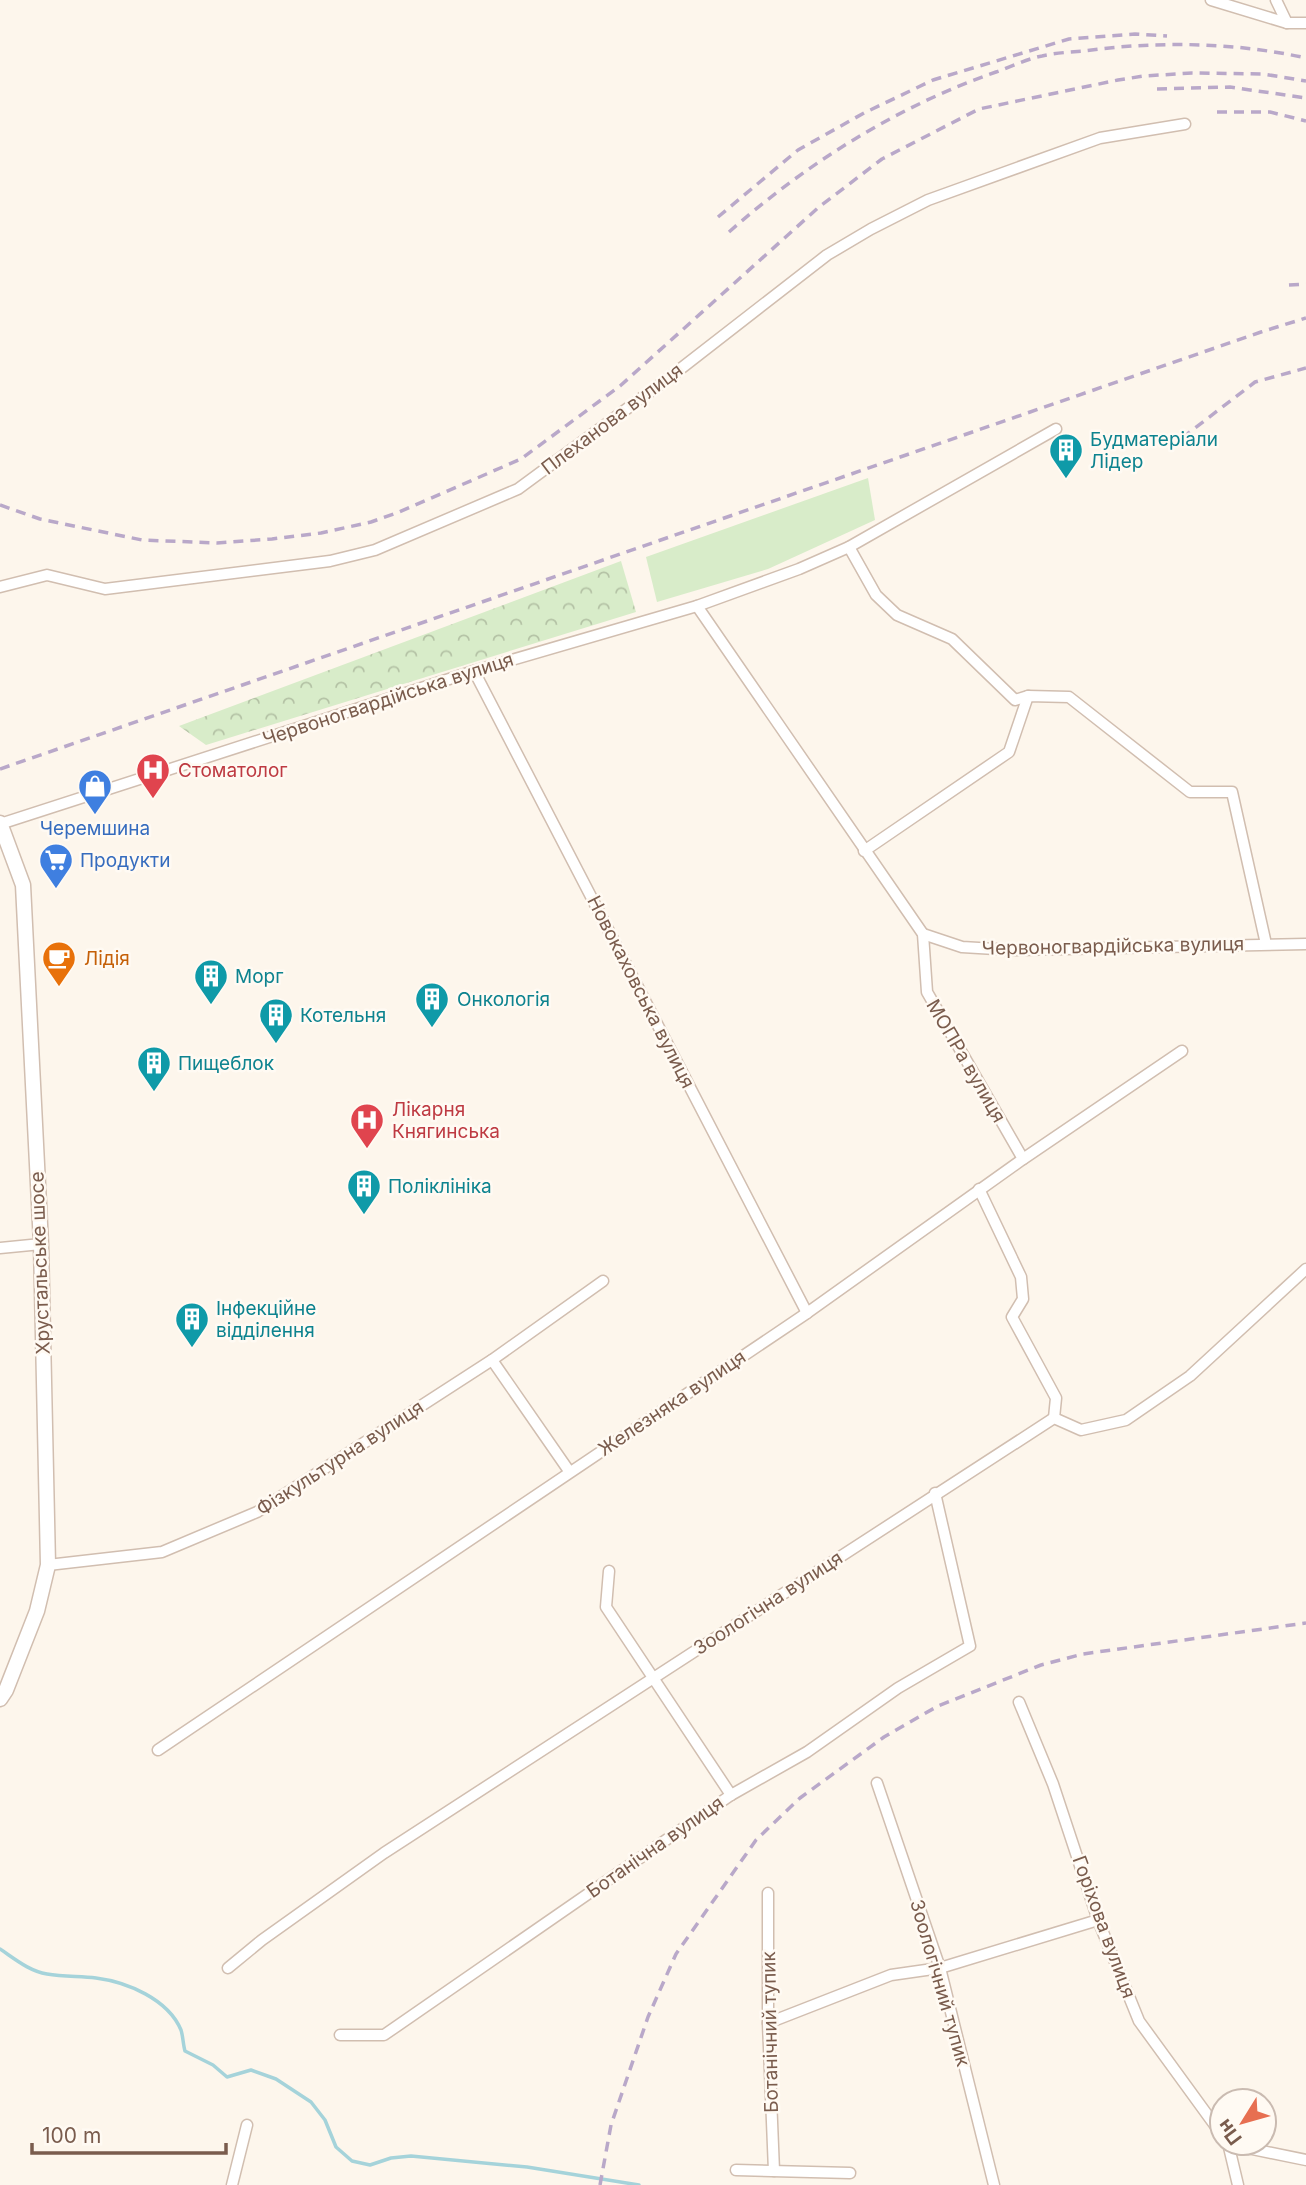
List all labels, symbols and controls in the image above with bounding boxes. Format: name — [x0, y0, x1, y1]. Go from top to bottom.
street label: Плеханова вулиця — [537, 358, 687, 480]
place label: Будматеріали Лідер — [1090, 428, 1218, 473]
building icon: Будматеріали Лідер — [1047, 431, 1085, 480]
street label: Червоногвардійська вулиця — [260, 647, 516, 751]
hospital icon: Стоматолог — [134, 751, 172, 800]
place label: Стоматолог — [178, 759, 288, 782]
shop icon: Черемшина — [76, 767, 114, 816]
place label: Черемшина — [40, 817, 150, 840]
supermarket icon: Продукти — [37, 841, 75, 890]
place label: Продукти — [80, 849, 170, 872]
street label: Новокаховська вулиця — [582, 892, 700, 1092]
street label: Червоногвардійська вулиця — [982, 932, 1244, 960]
cafe icon: Лідія — [40, 939, 78, 988]
place label: Лідія — [84, 947, 130, 970]
building icon: Морг — [192, 957, 230, 1006]
place label: Морг — [235, 965, 283, 988]
building icon: Онкологія — [413, 980, 451, 1029]
place label: Онкологія — [457, 988, 550, 1011]
street label: МОПРа вулиця — [921, 995, 1011, 1127]
building icon: Котельня — [257, 996, 295, 1045]
place label: Котельня — [300, 1004, 386, 1027]
building icon: Пищеблок — [135, 1044, 173, 1093]
place label: Пищеблок — [178, 1052, 275, 1075]
place label: Лікарня Княгинська — [392, 1098, 500, 1143]
hospital icon: Лікарня Княгинська — [348, 1101, 386, 1150]
building icon: Поліклініка — [345, 1167, 383, 1216]
street label: Хрустальське шосе — [25, 1171, 55, 1355]
place label: Поліклініка — [388, 1175, 492, 1198]
place label: Інфекційне відділення — [216, 1297, 316, 1342]
building icon: Інфекційне відділення — [173, 1300, 211, 1349]
street label: Железняка вулиця — [594, 1345, 750, 1461]
street label: Фізкультурна вулиця — [252, 1395, 428, 1521]
street label: Зоологічна вулиця — [689, 1546, 847, 1660]
street label: Ботанічна вулиця — [582, 1791, 728, 1903]
street label: Горіхова вулиця — [1068, 1853, 1140, 2001]
street label: Зоологічний тупик — [905, 1897, 975, 2070]
street label: Ботанічний тупик — [757, 1950, 783, 2113]
north arrow — [1208, 2087, 1278, 2157]
scale bar — [32, 2112, 226, 2156]
text: Пн — [1213, 2115, 1247, 2149]
text: 100 m — [42, 2123, 101, 2148]

